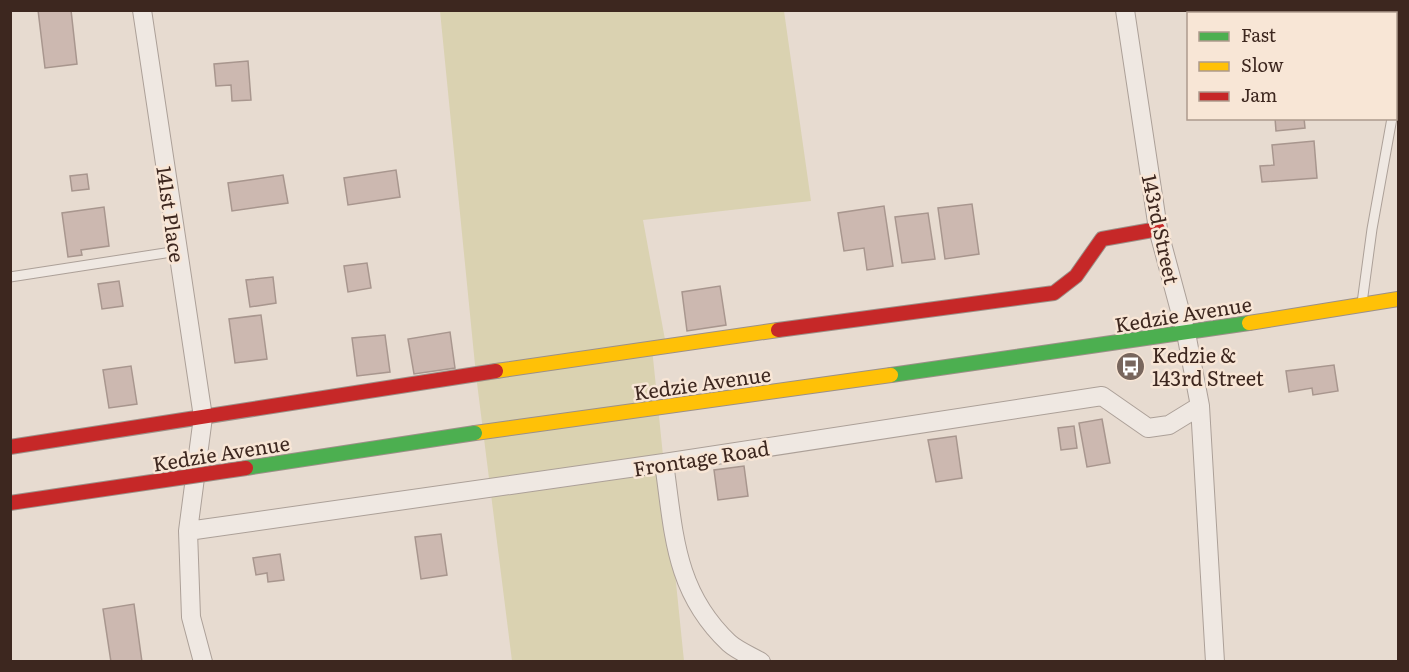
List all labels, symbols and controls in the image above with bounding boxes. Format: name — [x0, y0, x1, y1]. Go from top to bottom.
legend — [1187, 12, 1397, 120]
text: Fast — [1241, 21, 1277, 48]
text: Slow — [1241, 51, 1284, 78]
text: Jam — [1241, 81, 1277, 108]
street label: 141st Place — [150, 164, 194, 264]
street label: 143rd Street — [1136, 171, 1188, 287]
street label: Kedzie Avenue — [1112, 287, 1254, 339]
place label: Kedzie & 143rd Street — [1152, 339, 1264, 392]
bus stop icon: Kedzie & 143rd Street — [1115, 350, 1147, 382]
street label: Kedzie Avenue — [631, 358, 773, 406]
street label: Kedzie Avenue — [150, 426, 292, 478]
street label: Frontage Road — [631, 431, 771, 483]

